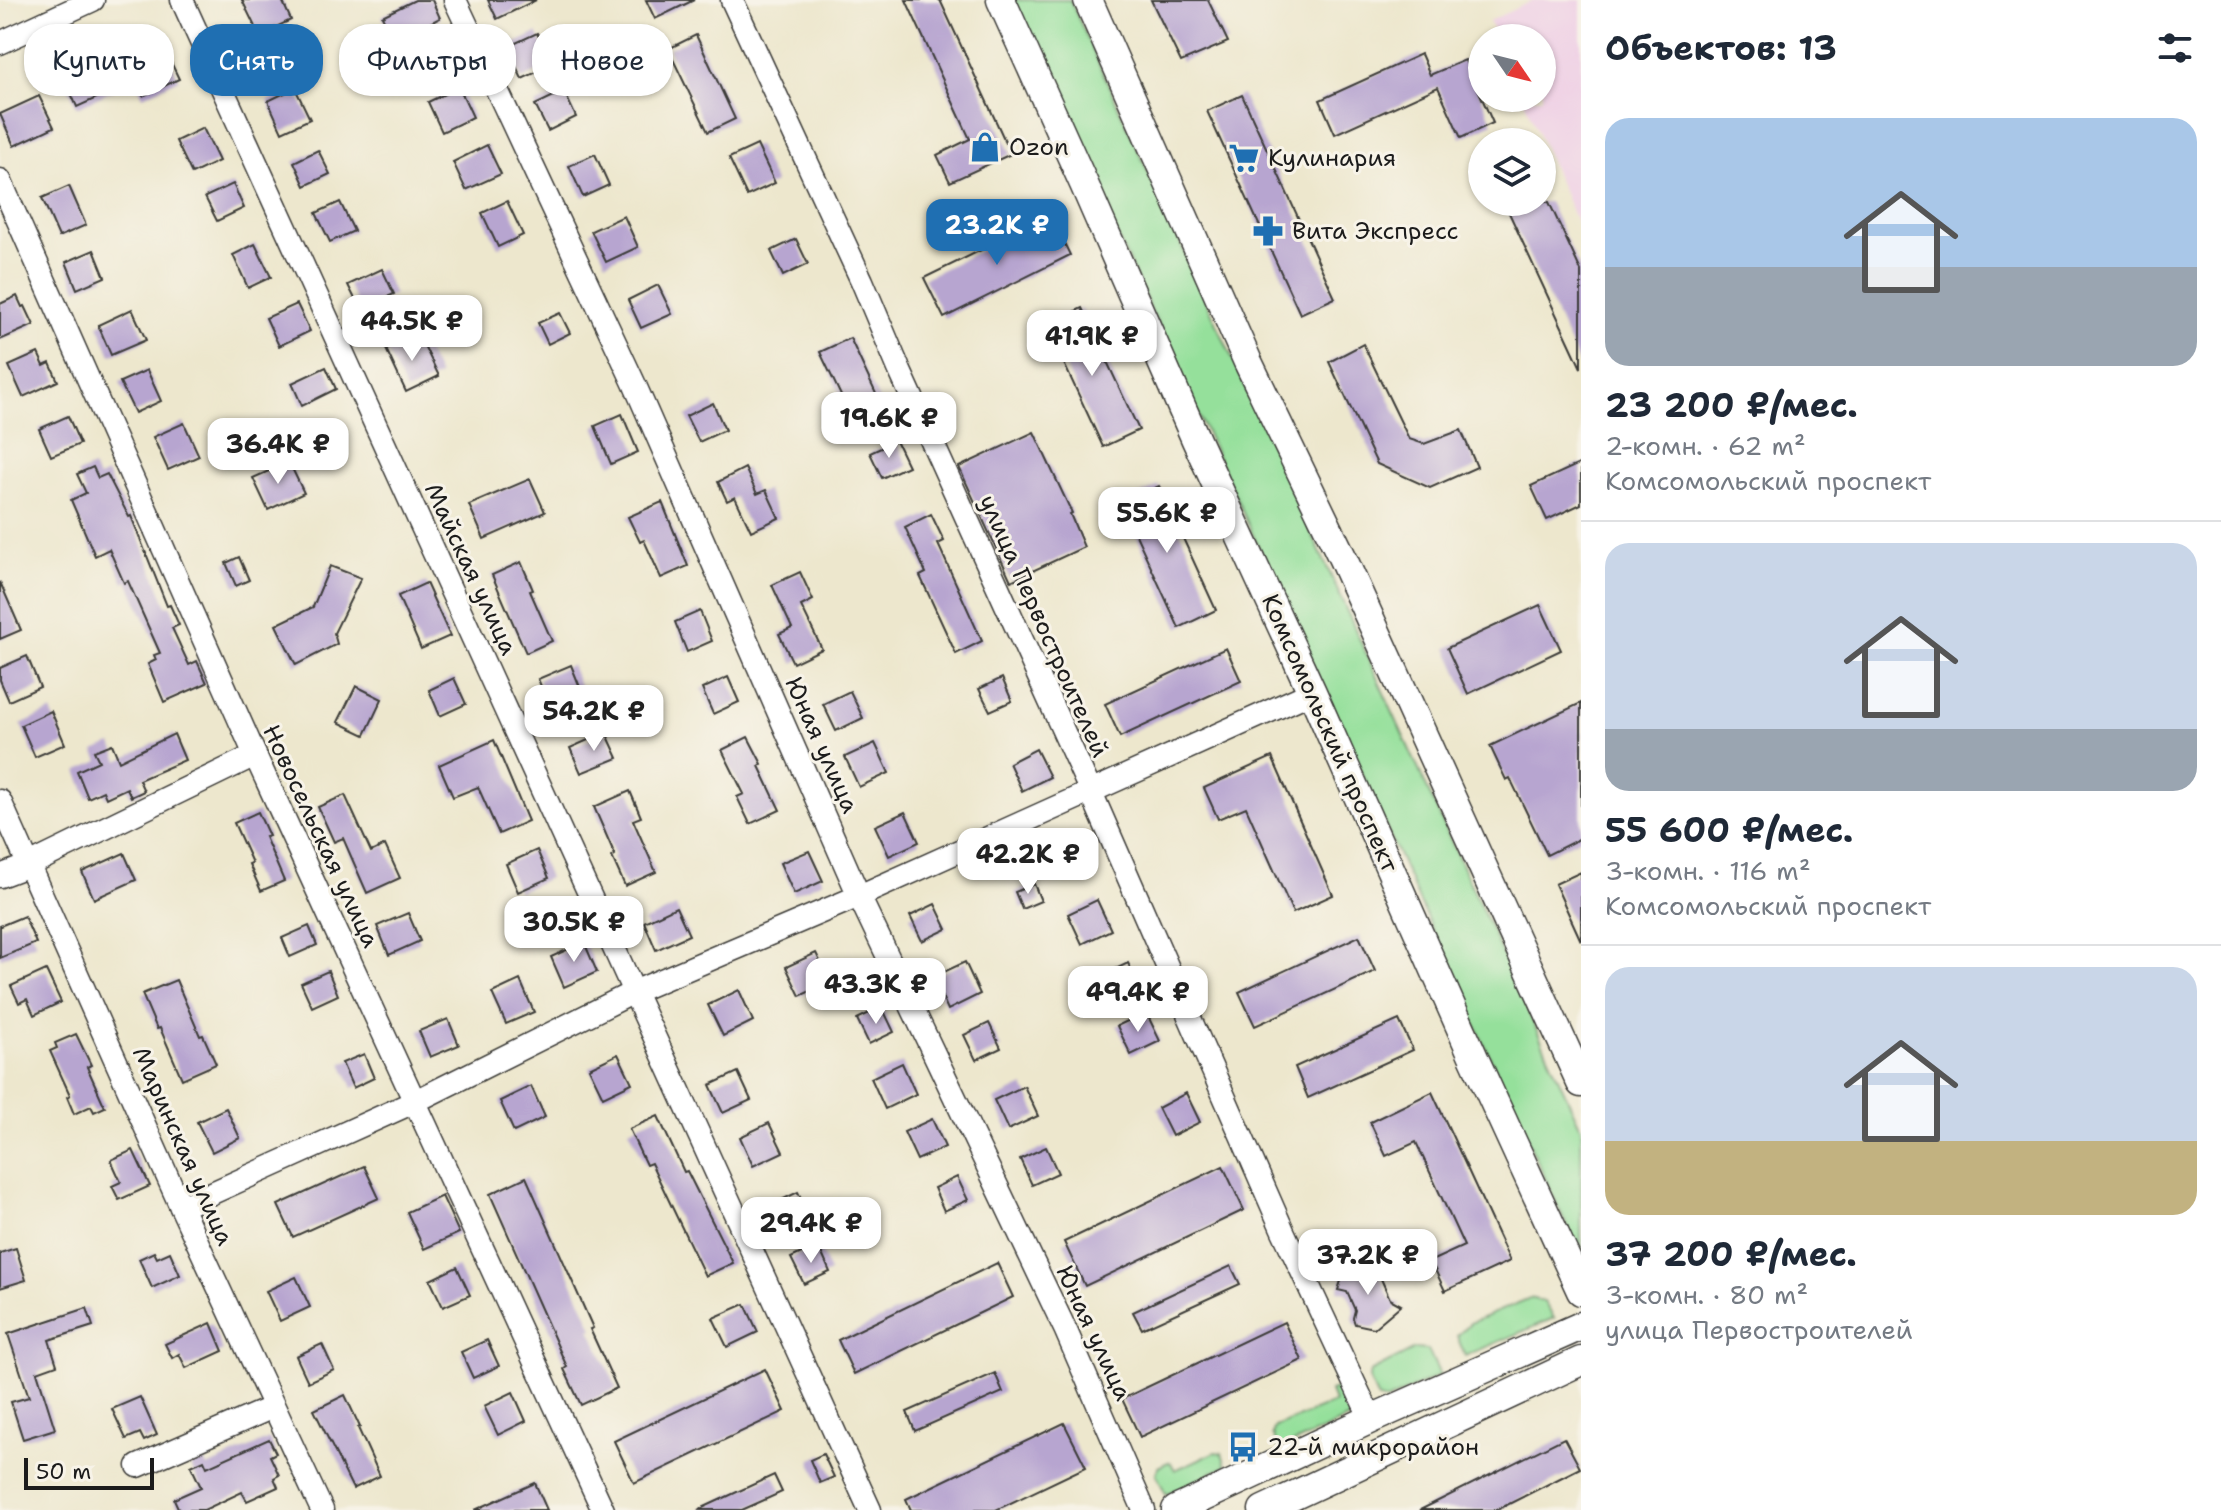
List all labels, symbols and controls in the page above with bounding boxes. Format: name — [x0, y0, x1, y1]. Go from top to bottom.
chip: Купить — [24, 24, 174, 96]
chip: Снять — [190, 24, 323, 96]
chip: Фильтры — [339, 24, 516, 96]
chip: Новое — [532, 24, 673, 96]
north arrow — [1468, 24, 1556, 112]
map controls — [1468, 24, 1556, 216]
text: Объектов: 13 — [1605, 25, 1837, 71]
icon: filters — [2153, 26, 2197, 70]
button: layers — [1468, 128, 1556, 216]
shop icon: Ozon — [968, 130, 1002, 164]
place label: Ozon — [1009, 131, 1069, 163]
supermarket icon: Кулинария — [1227, 141, 1261, 175]
place label: Кулинария — [1268, 142, 1396, 174]
icon: home — [1829, 170, 1973, 314]
pin: 23.2K ₽ — [923, 199, 1071, 267]
text: 23.2K ₽ — [944, 207, 1050, 242]
pharmacy icon: Вита Экспресс — [1251, 214, 1285, 248]
place label: Вита Экспресс — [1292, 215, 1459, 247]
pin: 44.5K ₽ — [338, 295, 486, 363]
text: 44.5K ₽ — [360, 303, 464, 338]
pin: 41.9K ₽ — [1018, 310, 1166, 378]
text: 41.9K ₽ — [1045, 318, 1139, 353]
text: 23 200 ₽/мес. — [1605, 382, 1858, 428]
pin: 19.6K ₽ — [815, 392, 963, 460]
text: 19.6K ₽ — [839, 400, 939, 435]
pin: 36.4K ₽ — [204, 418, 352, 486]
text: 36.4K ₽ — [226, 426, 330, 461]
text: 2-комн. · 62 m² — [1605, 428, 1806, 463]
text: Комсомольский проспект — [1605, 463, 1931, 498]
street label: Майская улица — [417, 478, 525, 660]
pin: 55.6K ₽ — [1093, 487, 1241, 555]
street label: улица Первостроителей — [972, 490, 1116, 762]
text: 55.6K ₽ — [1116, 495, 1218, 530]
street label: Комсомольский проспект — [1254, 589, 1406, 878]
icon: home — [1829, 595, 1973, 739]
street label: Юная улица — [778, 672, 866, 818]
pin: 54.2K ₽ — [520, 685, 668, 753]
text: 54.2K ₽ — [542, 693, 646, 728]
street label: Новосельская улица — [255, 719, 387, 953]
text: 55 600 ₽/мес. — [1605, 807, 1853, 853]
pin: 42.2K ₽ — [954, 828, 1102, 896]
text: 42.2K ₽ — [976, 836, 1081, 871]
text: 3-комн. · 116 m² — [1605, 853, 1811, 888]
text: Комсомольский проспект — [1605, 888, 1931, 923]
pin: 30.5K ₽ — [500, 896, 648, 964]
text: 30.5K ₽ — [522, 904, 626, 939]
pin: 43.3K ₽ — [802, 958, 950, 1026]
text: 43.3K ₽ — [824, 966, 928, 1001]
pin: 49.4K ₽ — [1064, 966, 1212, 1034]
text: 49.4K ₽ — [1086, 974, 1190, 1009]
icon: home — [1829, 1019, 1973, 1163]
street label: Маринская улица — [125, 1042, 241, 1250]
pin: 29.4K ₽ — [737, 1197, 885, 1265]
text: 29.4K ₽ — [759, 1205, 863, 1240]
pin: 37.2K ₽ — [1294, 1229, 1442, 1297]
text: 37 200 ₽/мес. — [1605, 1231, 1857, 1277]
text: 37.2K ₽ — [1316, 1237, 1420, 1272]
street label: Юная улица — [1049, 1260, 1139, 1406]
text: 3-комн. · 80 m² — [1605, 1277, 1808, 1312]
text: улица Первостроителей — [1605, 1312, 1913, 1347]
bus stop icon: 22-й микрорайон — [1226, 1430, 1260, 1464]
place label: 22-й микрорайон — [1267, 1431, 1479, 1463]
scale bar — [24, 1454, 154, 1490]
text: 50 m — [36, 1457, 91, 1486]

